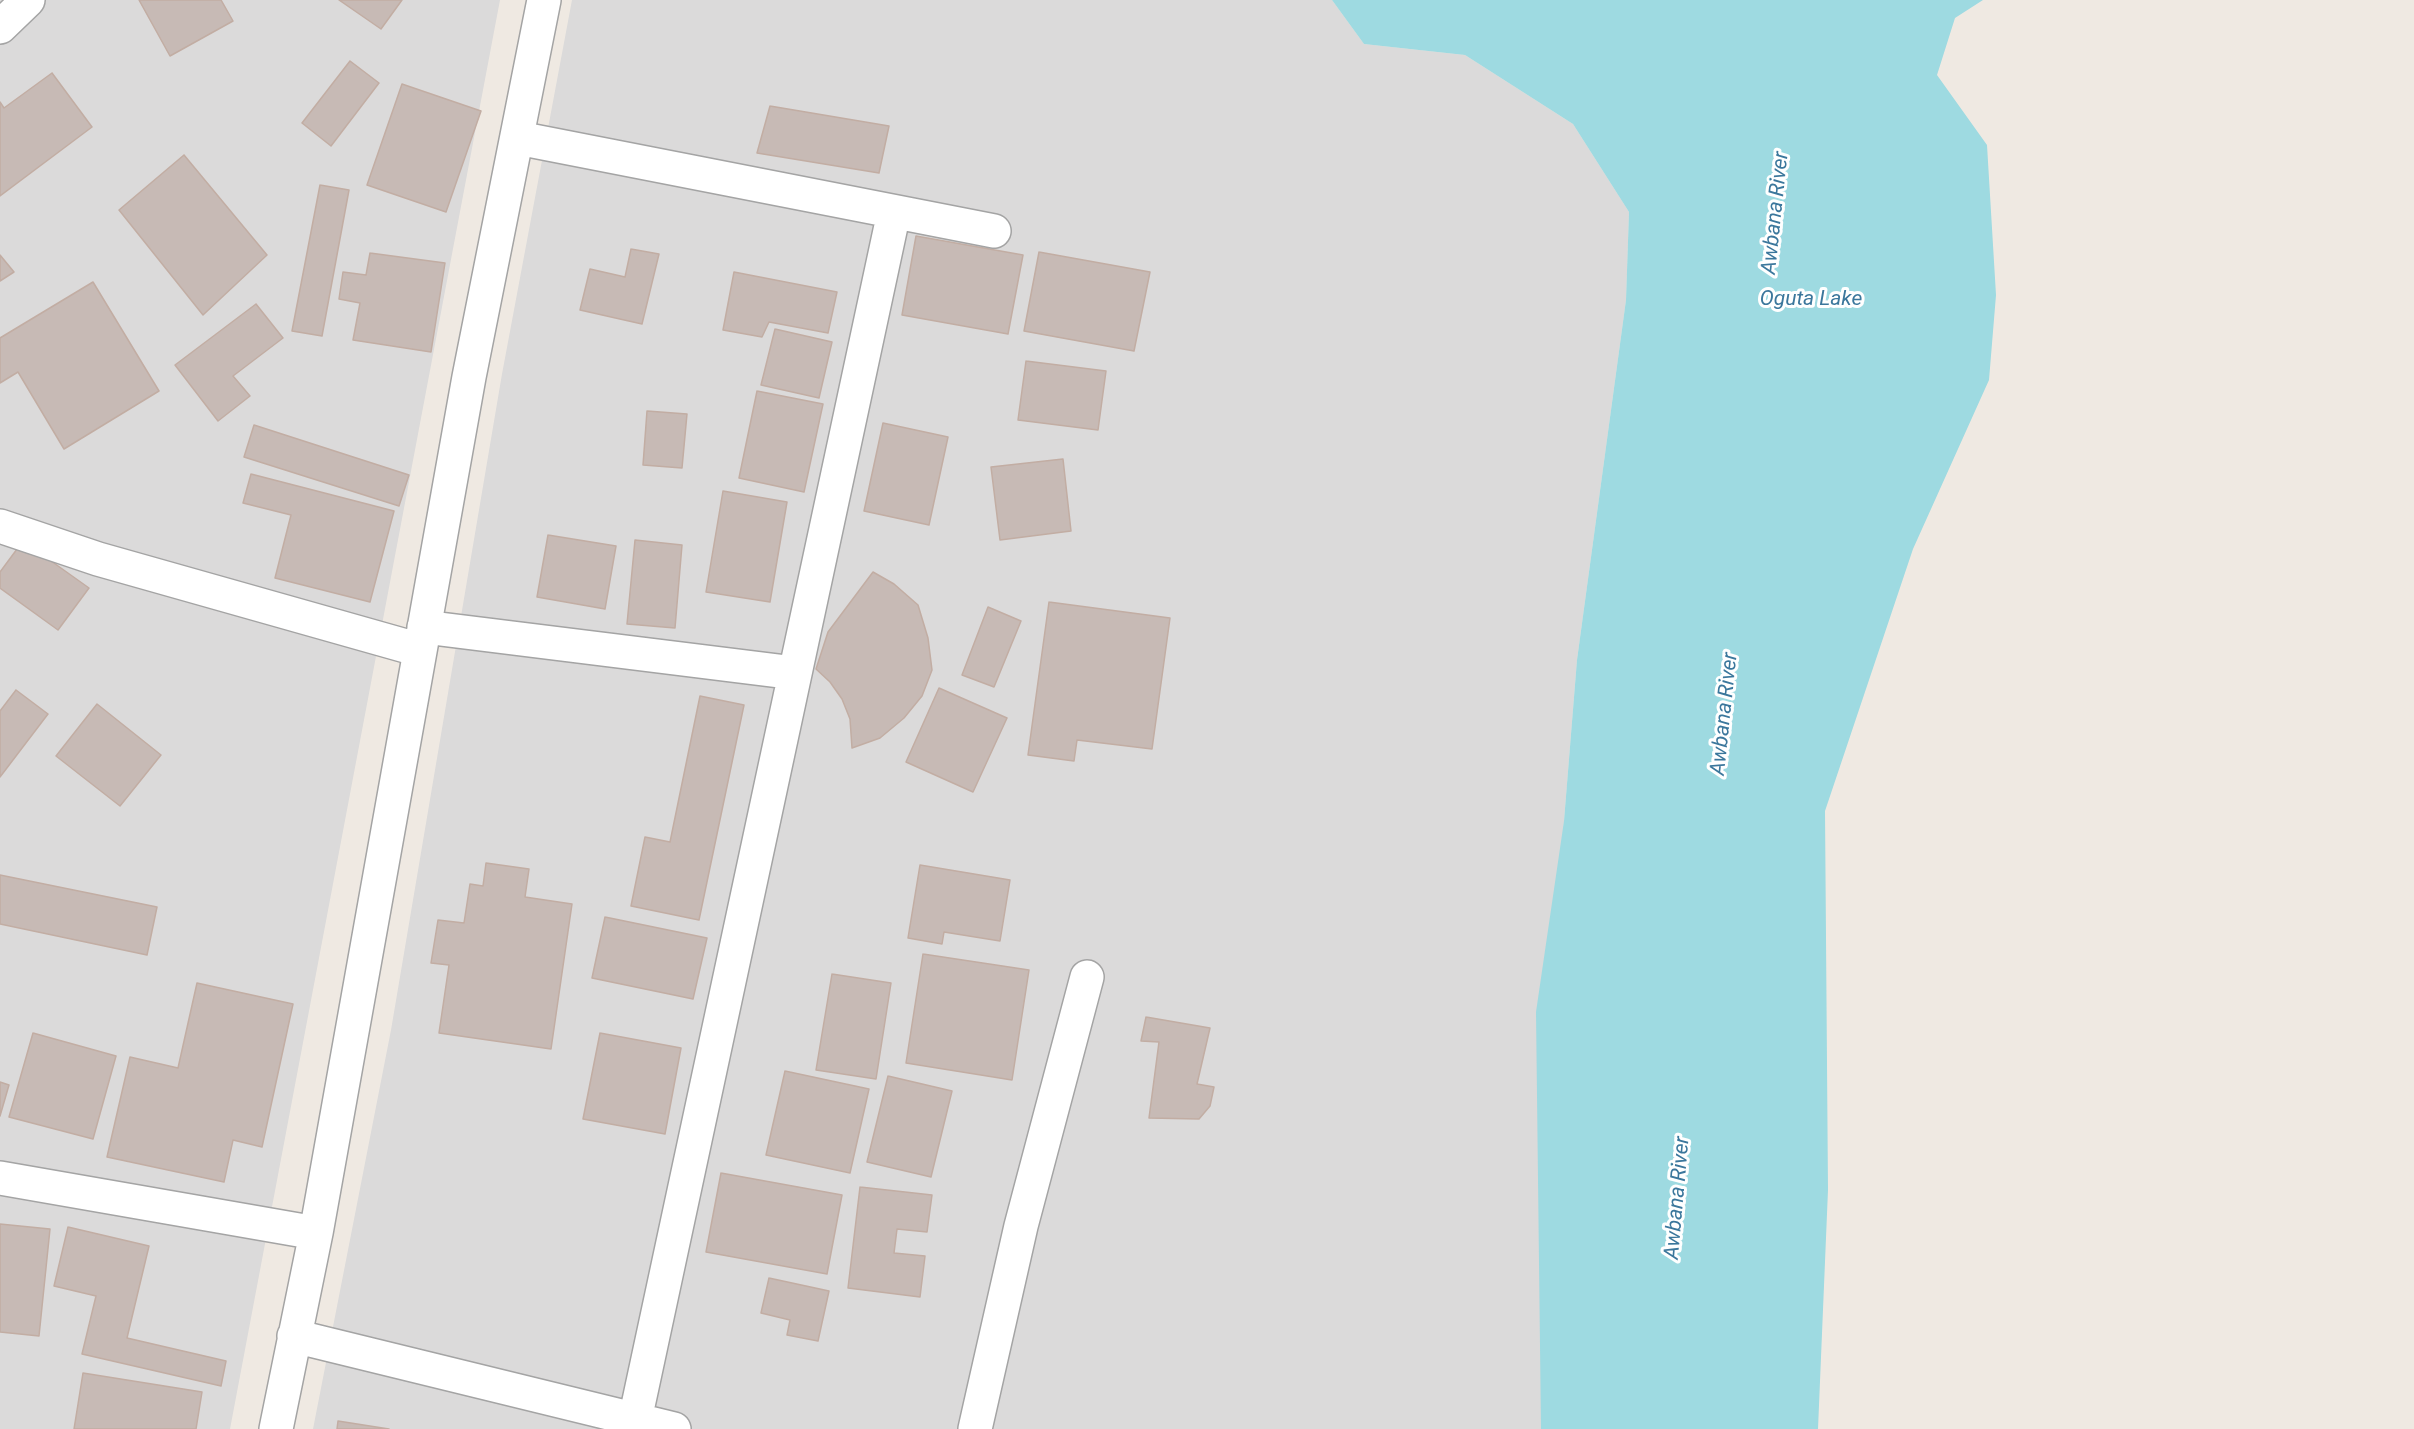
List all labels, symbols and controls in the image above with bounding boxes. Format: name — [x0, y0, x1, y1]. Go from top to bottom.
water label: Awbana River — [1757, 150, 1795, 276]
water label: Oguta Lake — [1760, 287, 1862, 313]
water label: Awbana River — [1706, 651, 1744, 777]
water label: Awbana River — [1660, 1136, 1696, 1260]

